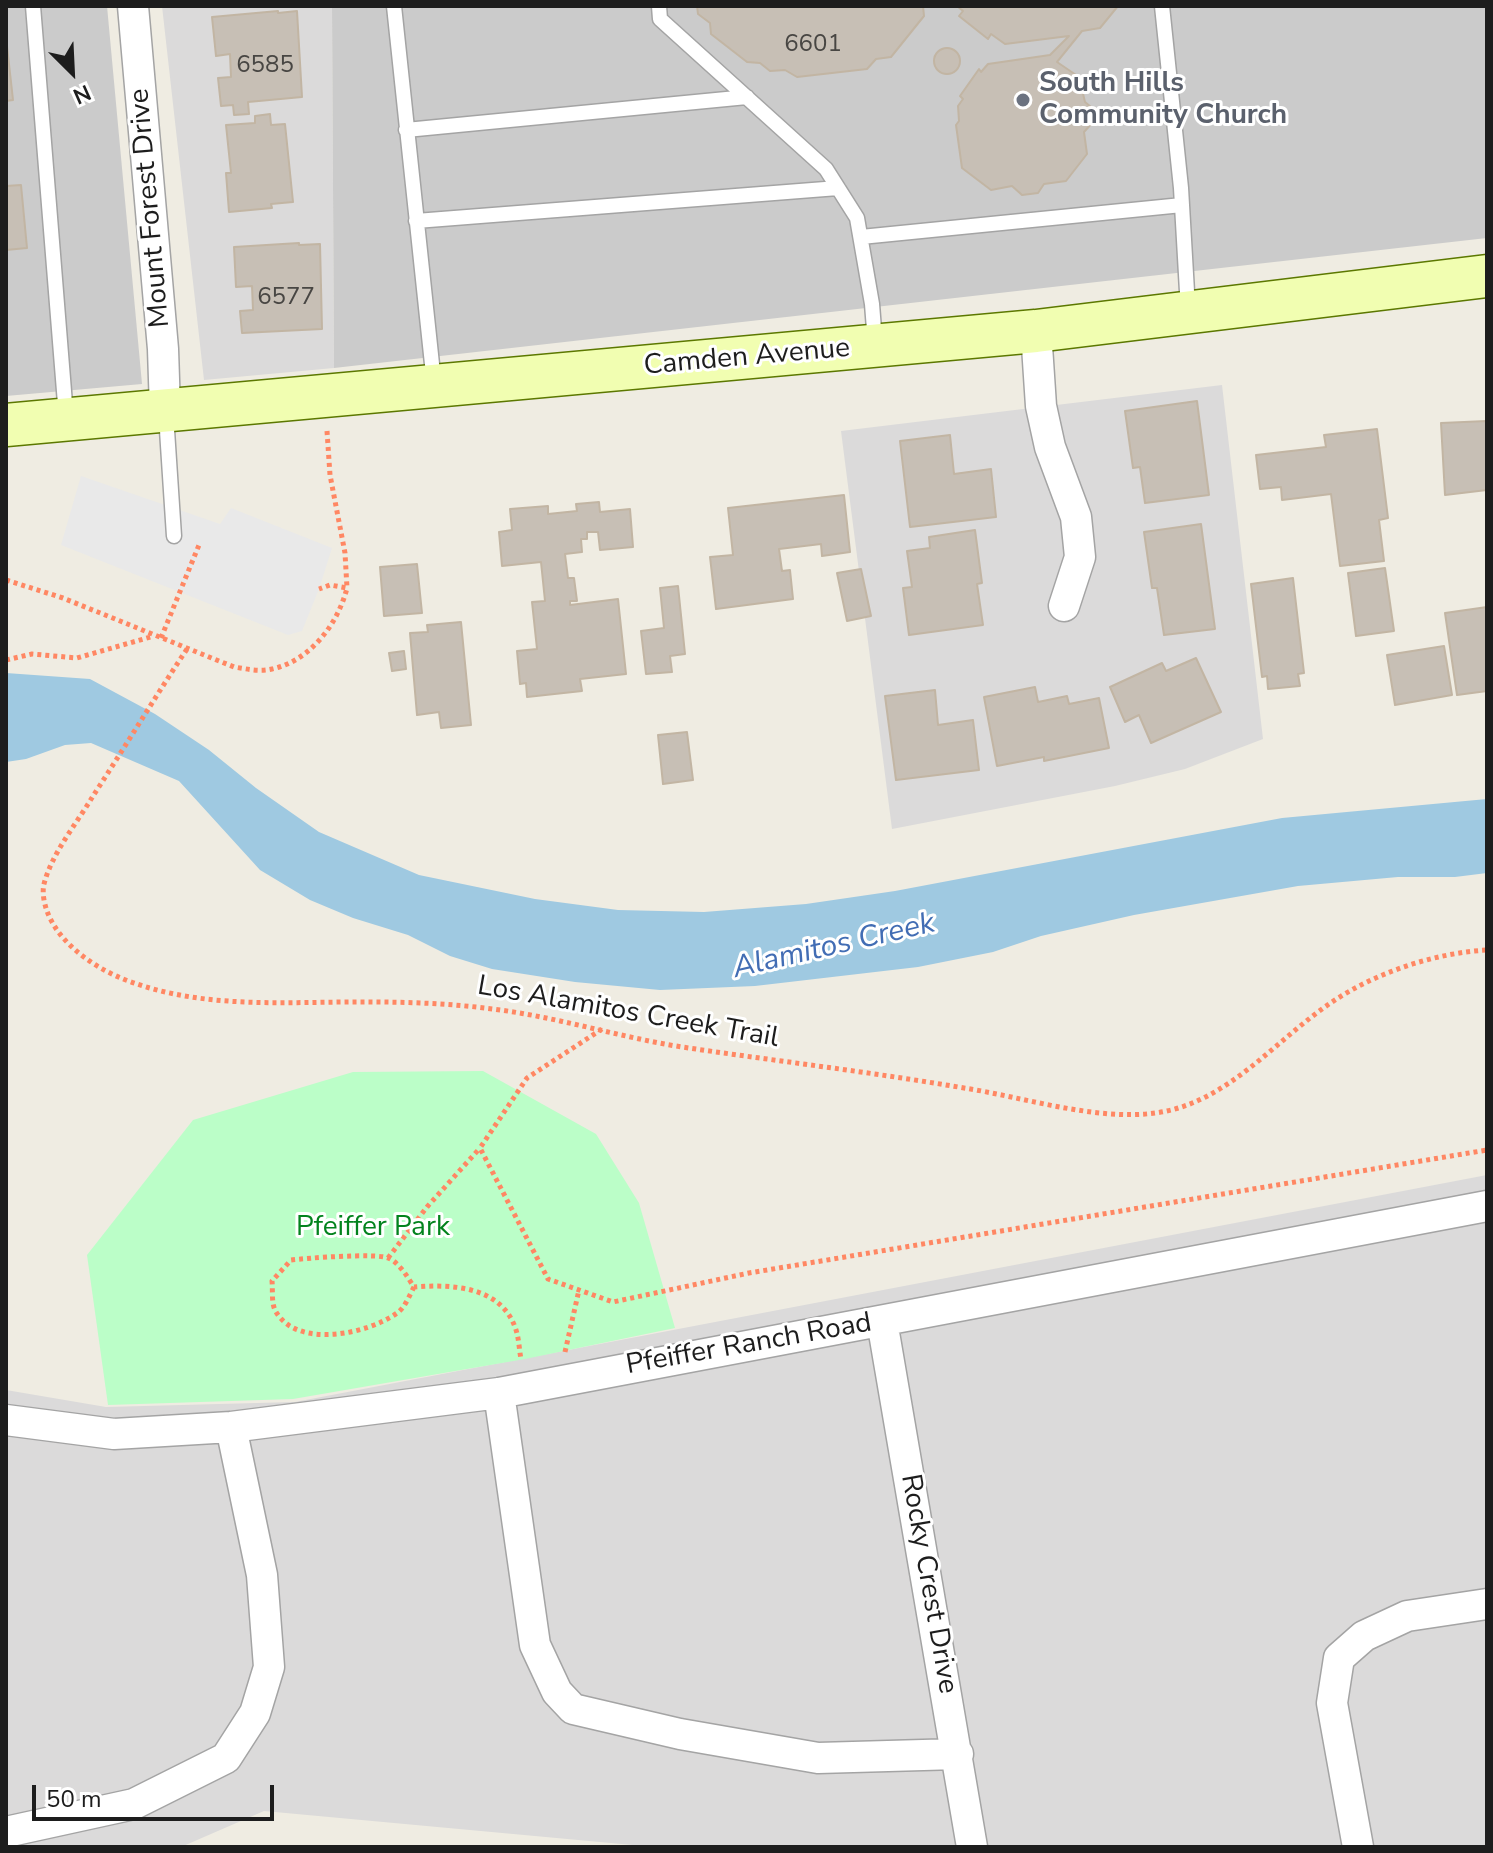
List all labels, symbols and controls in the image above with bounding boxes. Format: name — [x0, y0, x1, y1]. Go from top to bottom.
house number: 6601 — [784, 31, 842, 59]
north arrow — [32, 32, 112, 112]
house number: 6585 — [236, 52, 294, 80]
place label: South Hills Community Church — [1039, 67, 1287, 133]
text: N — [68, 77, 95, 111]
street label: Mount Forest Drive — [124, 87, 178, 329]
marker: South Hills Community Church — [1014, 91, 1032, 109]
house number: 6577 — [257, 284, 315, 312]
street label: Camden Avenue — [643, 332, 851, 384]
water label: Alamitos Creek — [730, 906, 938, 988]
street label: Los Alamitos Creek Trail — [475, 970, 781, 1056]
park label: Pfeiffer Park — [296, 1211, 450, 1245]
street label: Pfeiffer Ranch Road — [624, 1307, 874, 1383]
street label: Rocky Crest Drive — [892, 1472, 964, 1696]
scale bar — [36, 1769, 278, 1819]
text: 50 m — [46, 1783, 102, 1815]

